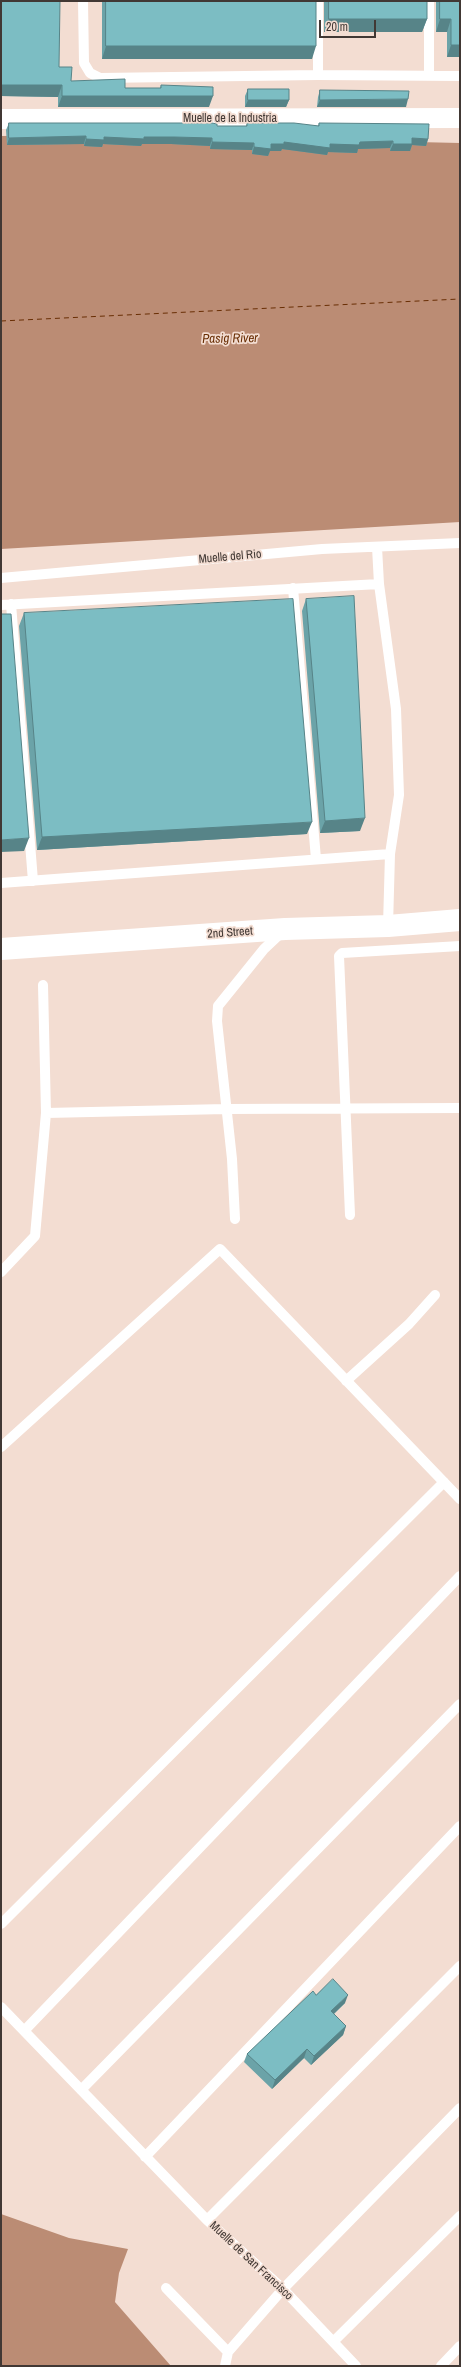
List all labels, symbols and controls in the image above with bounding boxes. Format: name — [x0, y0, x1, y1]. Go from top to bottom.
scale bar — [321, 12, 378, 38]
text: 20 m — [326, 19, 348, 35]
street label: Muelle de la Industria — [183, 112, 277, 126]
water label: Pasig River — [202, 331, 258, 347]
street label: Muelle del Rio — [198, 547, 262, 567]
street label: 2nd Street — [207, 924, 253, 942]
street label: Muelle de San Francisco — [206, 2219, 296, 2303]

